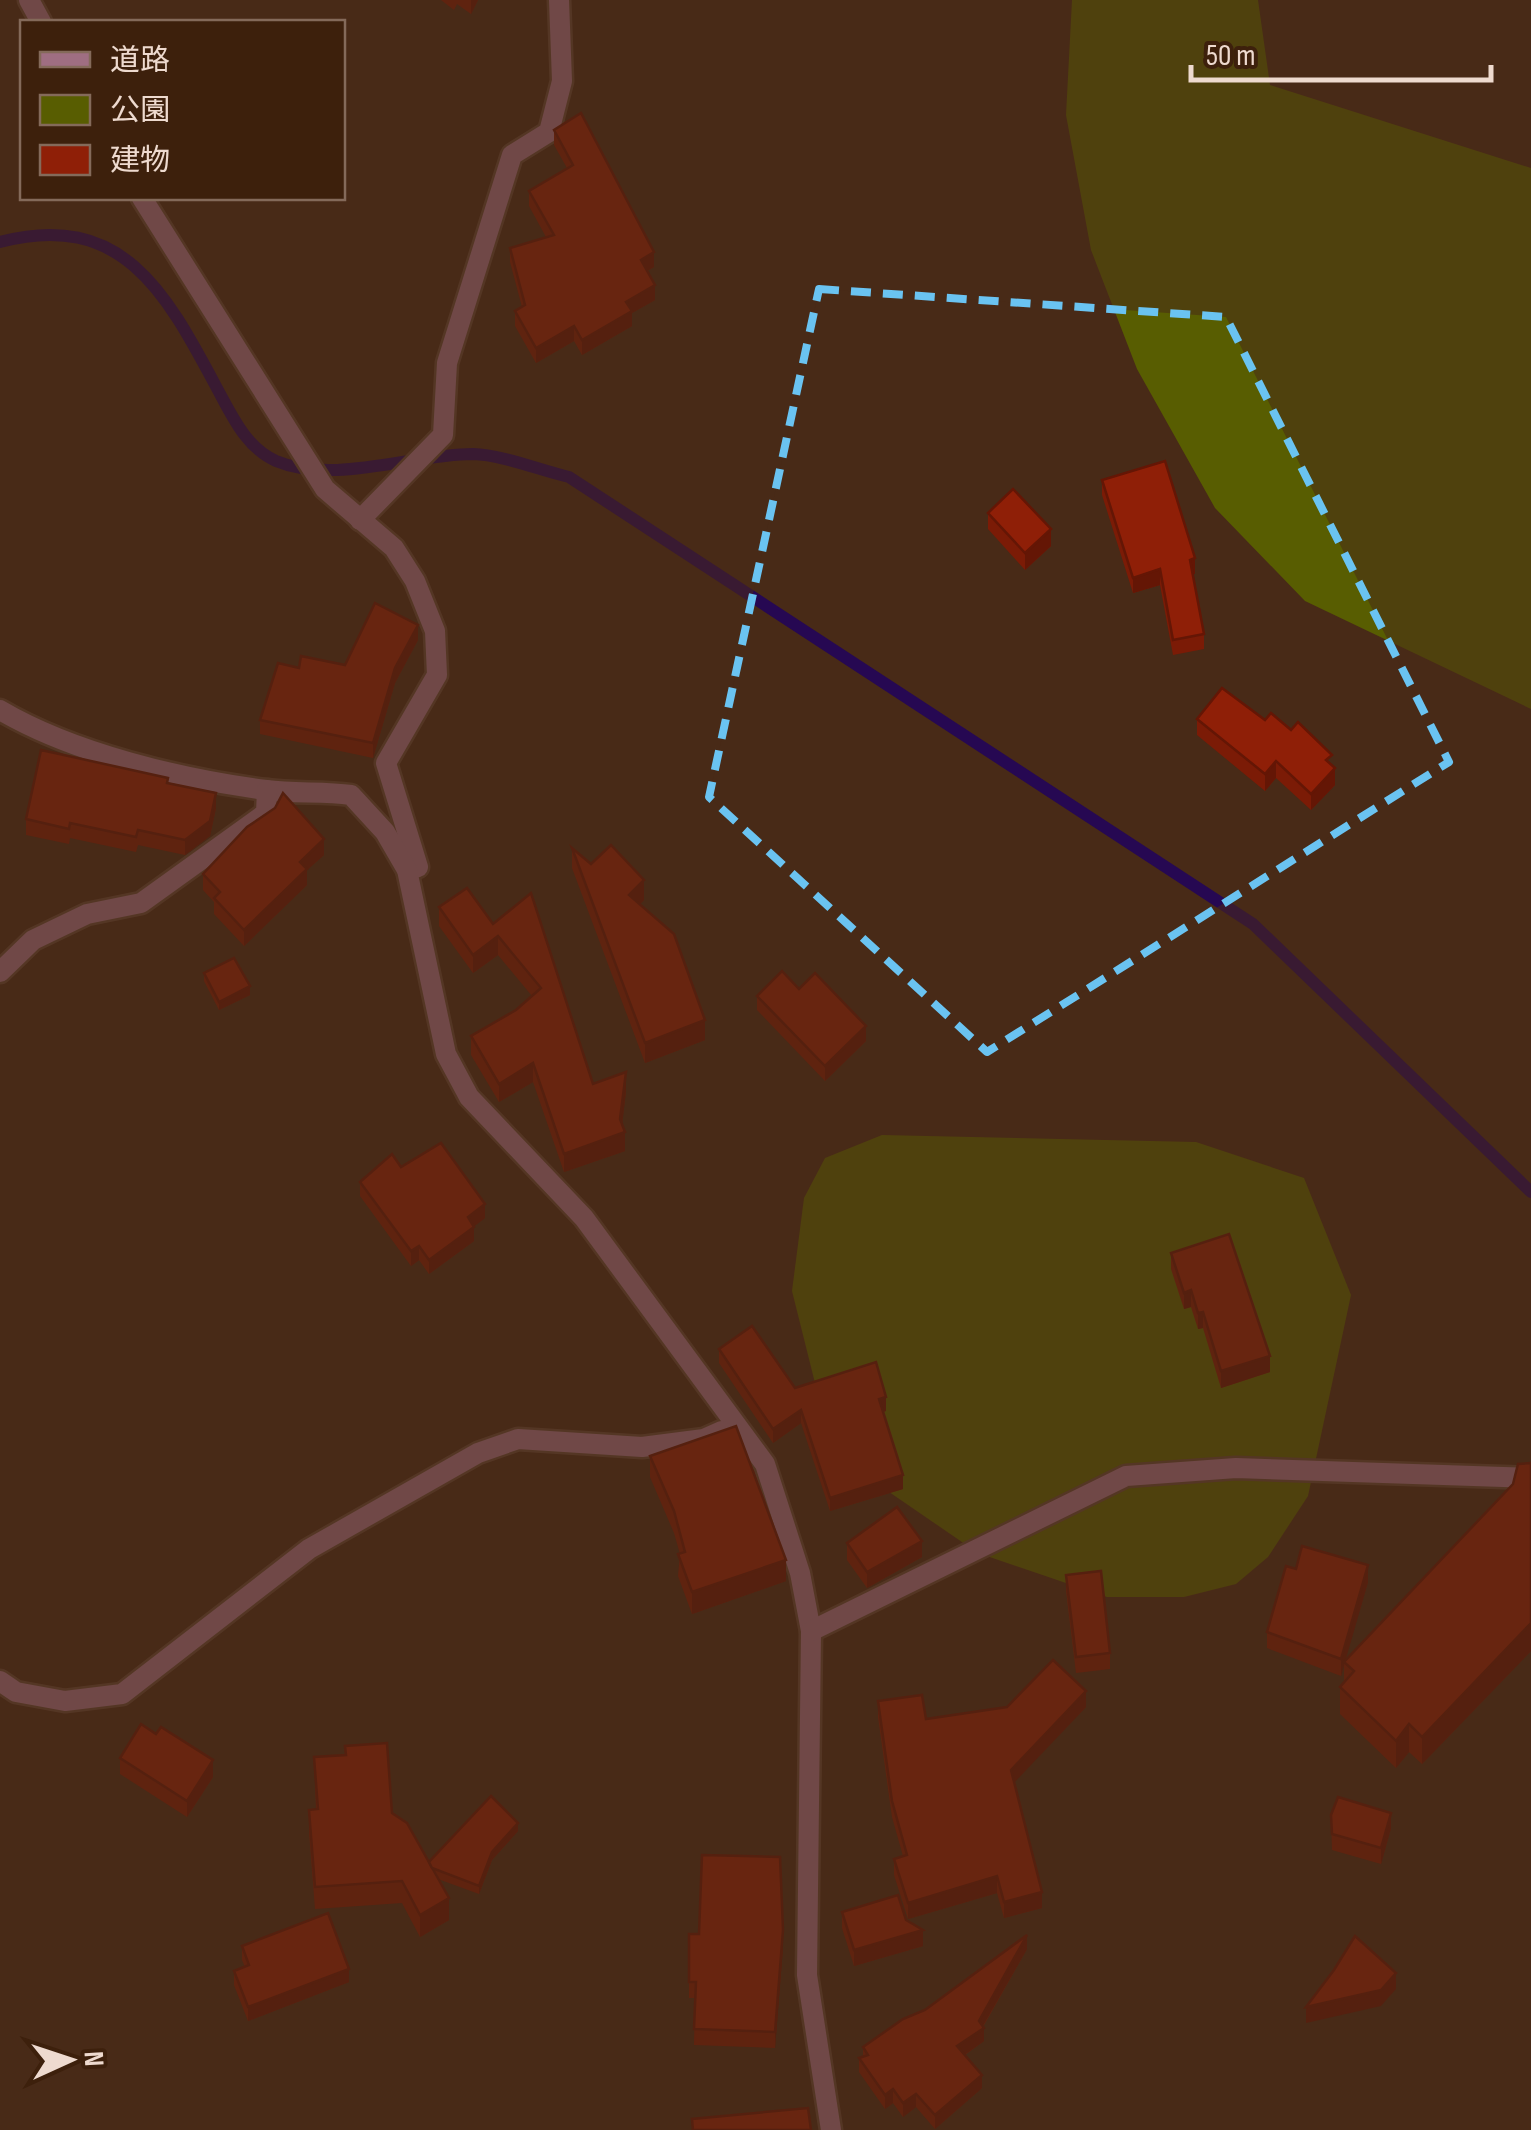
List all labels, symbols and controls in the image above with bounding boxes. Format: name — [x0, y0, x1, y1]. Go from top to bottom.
legend — [20, 20, 345, 200]
scale bar — [1191, 20, 1491, 82]
text: 50 m — [1206, 38, 1255, 74]
text: 道路 — [110, 43, 170, 79]
text: 公園 — [110, 93, 170, 129]
text: 建物 — [110, 143, 170, 179]
north arrow — [20, 2010, 120, 2110]
text: N — [77, 2050, 110, 2067]

